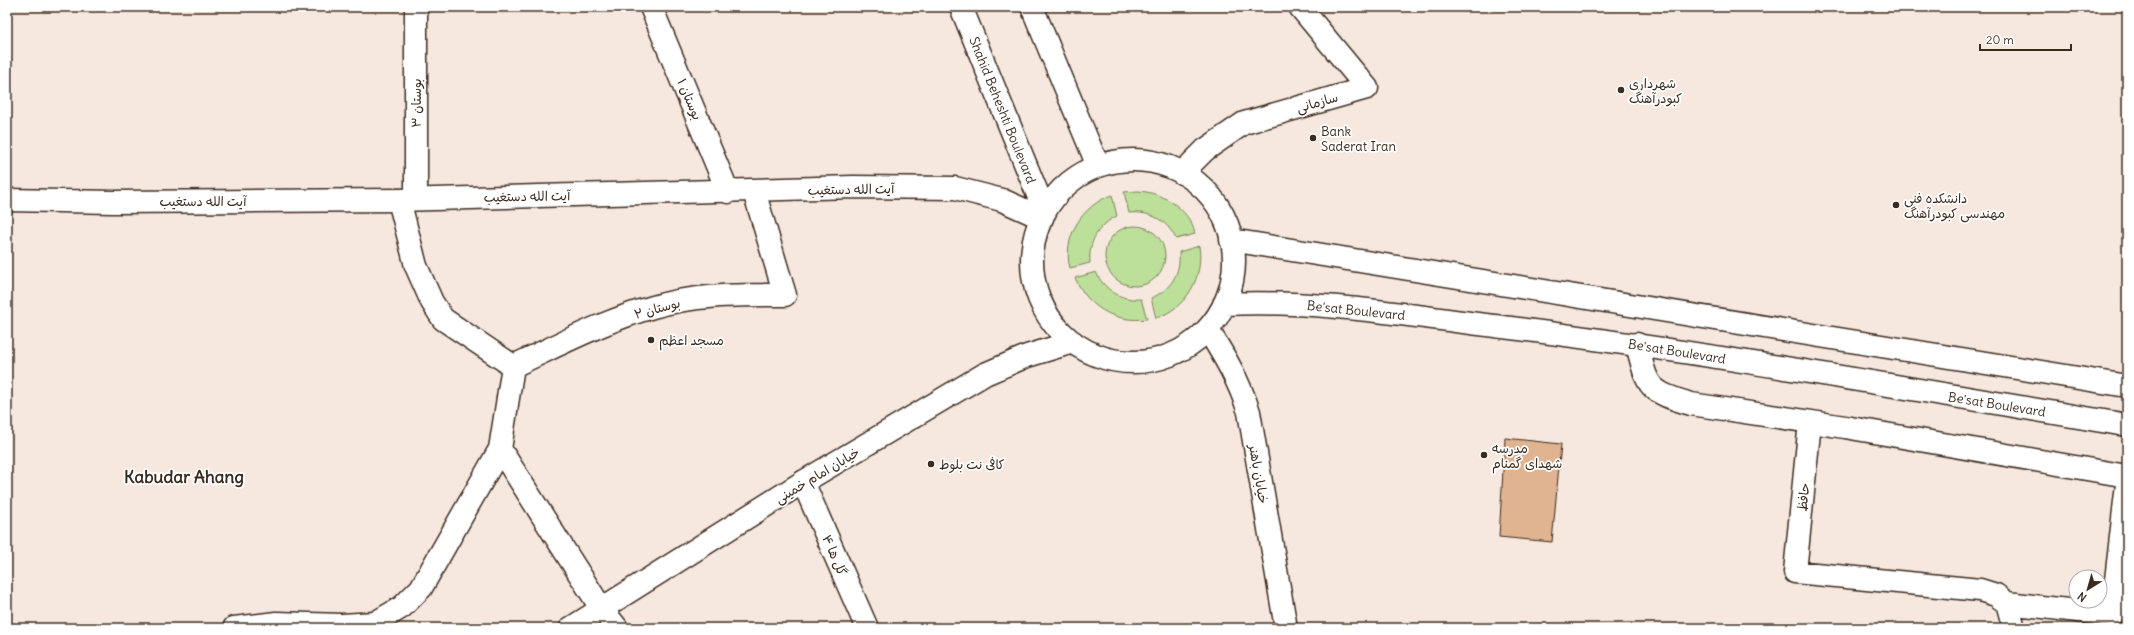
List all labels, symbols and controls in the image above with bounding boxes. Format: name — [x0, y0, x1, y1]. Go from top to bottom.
scale bar — [1980, 26, 2071, 52]
text: 20 m — [1986, 32, 2014, 47]
street label: Shahid Beheshti Boulevard — [965, 34, 1040, 186]
place label: شهرداری کبودرآهنگ — [1629, 75, 1682, 107]
street label: بوستان ۱ — [673, 76, 706, 122]
street label: بوستان ۳ — [408, 78, 425, 128]
marker: شهرداری کبودرآهنگ — [1616, 85, 1626, 95]
street label: سازمانی — [1294, 88, 1340, 117]
place label: Bank Saderat Iran — [1321, 123, 1396, 155]
marker: Bank Saderat Iran — [1308, 133, 1318, 143]
street label: آیت الله دستغیب — [807, 180, 895, 199]
street label: آیت الله دستغیب — [483, 187, 571, 206]
place label: دانشکده فنی مهندسی کبودرآهنگ — [1904, 190, 2005, 223]
street label: آیت الله دستغیب — [160, 193, 247, 210]
marker: دانشکده فنی مهندسی کبودرآهنگ — [1891, 200, 1901, 210]
street label: بوستان ۲ — [632, 294, 682, 323]
street label: Be'sat Boulevard — [1306, 297, 1406, 324]
place label: مسجد اعظم — [659, 332, 724, 351]
marker: مسجد اعظم — [646, 335, 656, 345]
street label: Be'sat Boulevard — [1627, 335, 1727, 368]
street label: Be'sat Boulevard — [1947, 388, 2047, 421]
place label: مدرسه شهدای گمنام — [1492, 440, 1562, 474]
street label: خیابان باهنر — [1245, 442, 1272, 505]
street label: خیابان امام خمینی — [772, 443, 864, 509]
marker: مدرسه شهدای گمنام — [1479, 450, 1489, 460]
place label: کافی نت بلوط — [939, 456, 1005, 473]
marker: کافی نت بلوط — [926, 459, 936, 469]
district label: Kabudar Ahang — [124, 466, 244, 488]
street label: حافظ — [1794, 482, 1813, 512]
street label: گل ها ۴ — [818, 532, 851, 579]
north arrow — [2068, 569, 2108, 609]
text: N — [2075, 589, 2089, 605]

